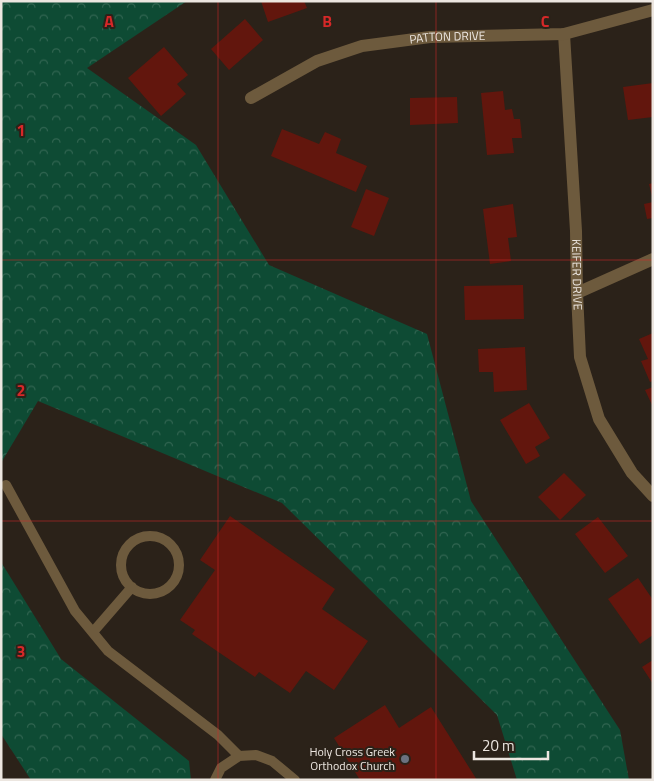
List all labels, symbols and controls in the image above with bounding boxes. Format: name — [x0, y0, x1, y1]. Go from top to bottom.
text: A — [104, 9, 114, 33]
text: B — [322, 9, 332, 33]
text: C — [541, 9, 550, 33]
street label: PATTON DRIVE — [408, 26, 486, 49]
text: 1 — [17, 118, 25, 142]
street label: KEIFER DRIVE — [567, 239, 588, 311]
text: 2 — [17, 378, 25, 402]
text: 3 — [17, 639, 25, 663]
scale bar — [474, 728, 548, 760]
text: 20 m — [482, 734, 515, 757]
place label: Holy Cross Greek Orthodox Church — [309, 742, 395, 775]
marker: Holy Cross Greek Orthodox Church — [399, 753, 411, 765]

